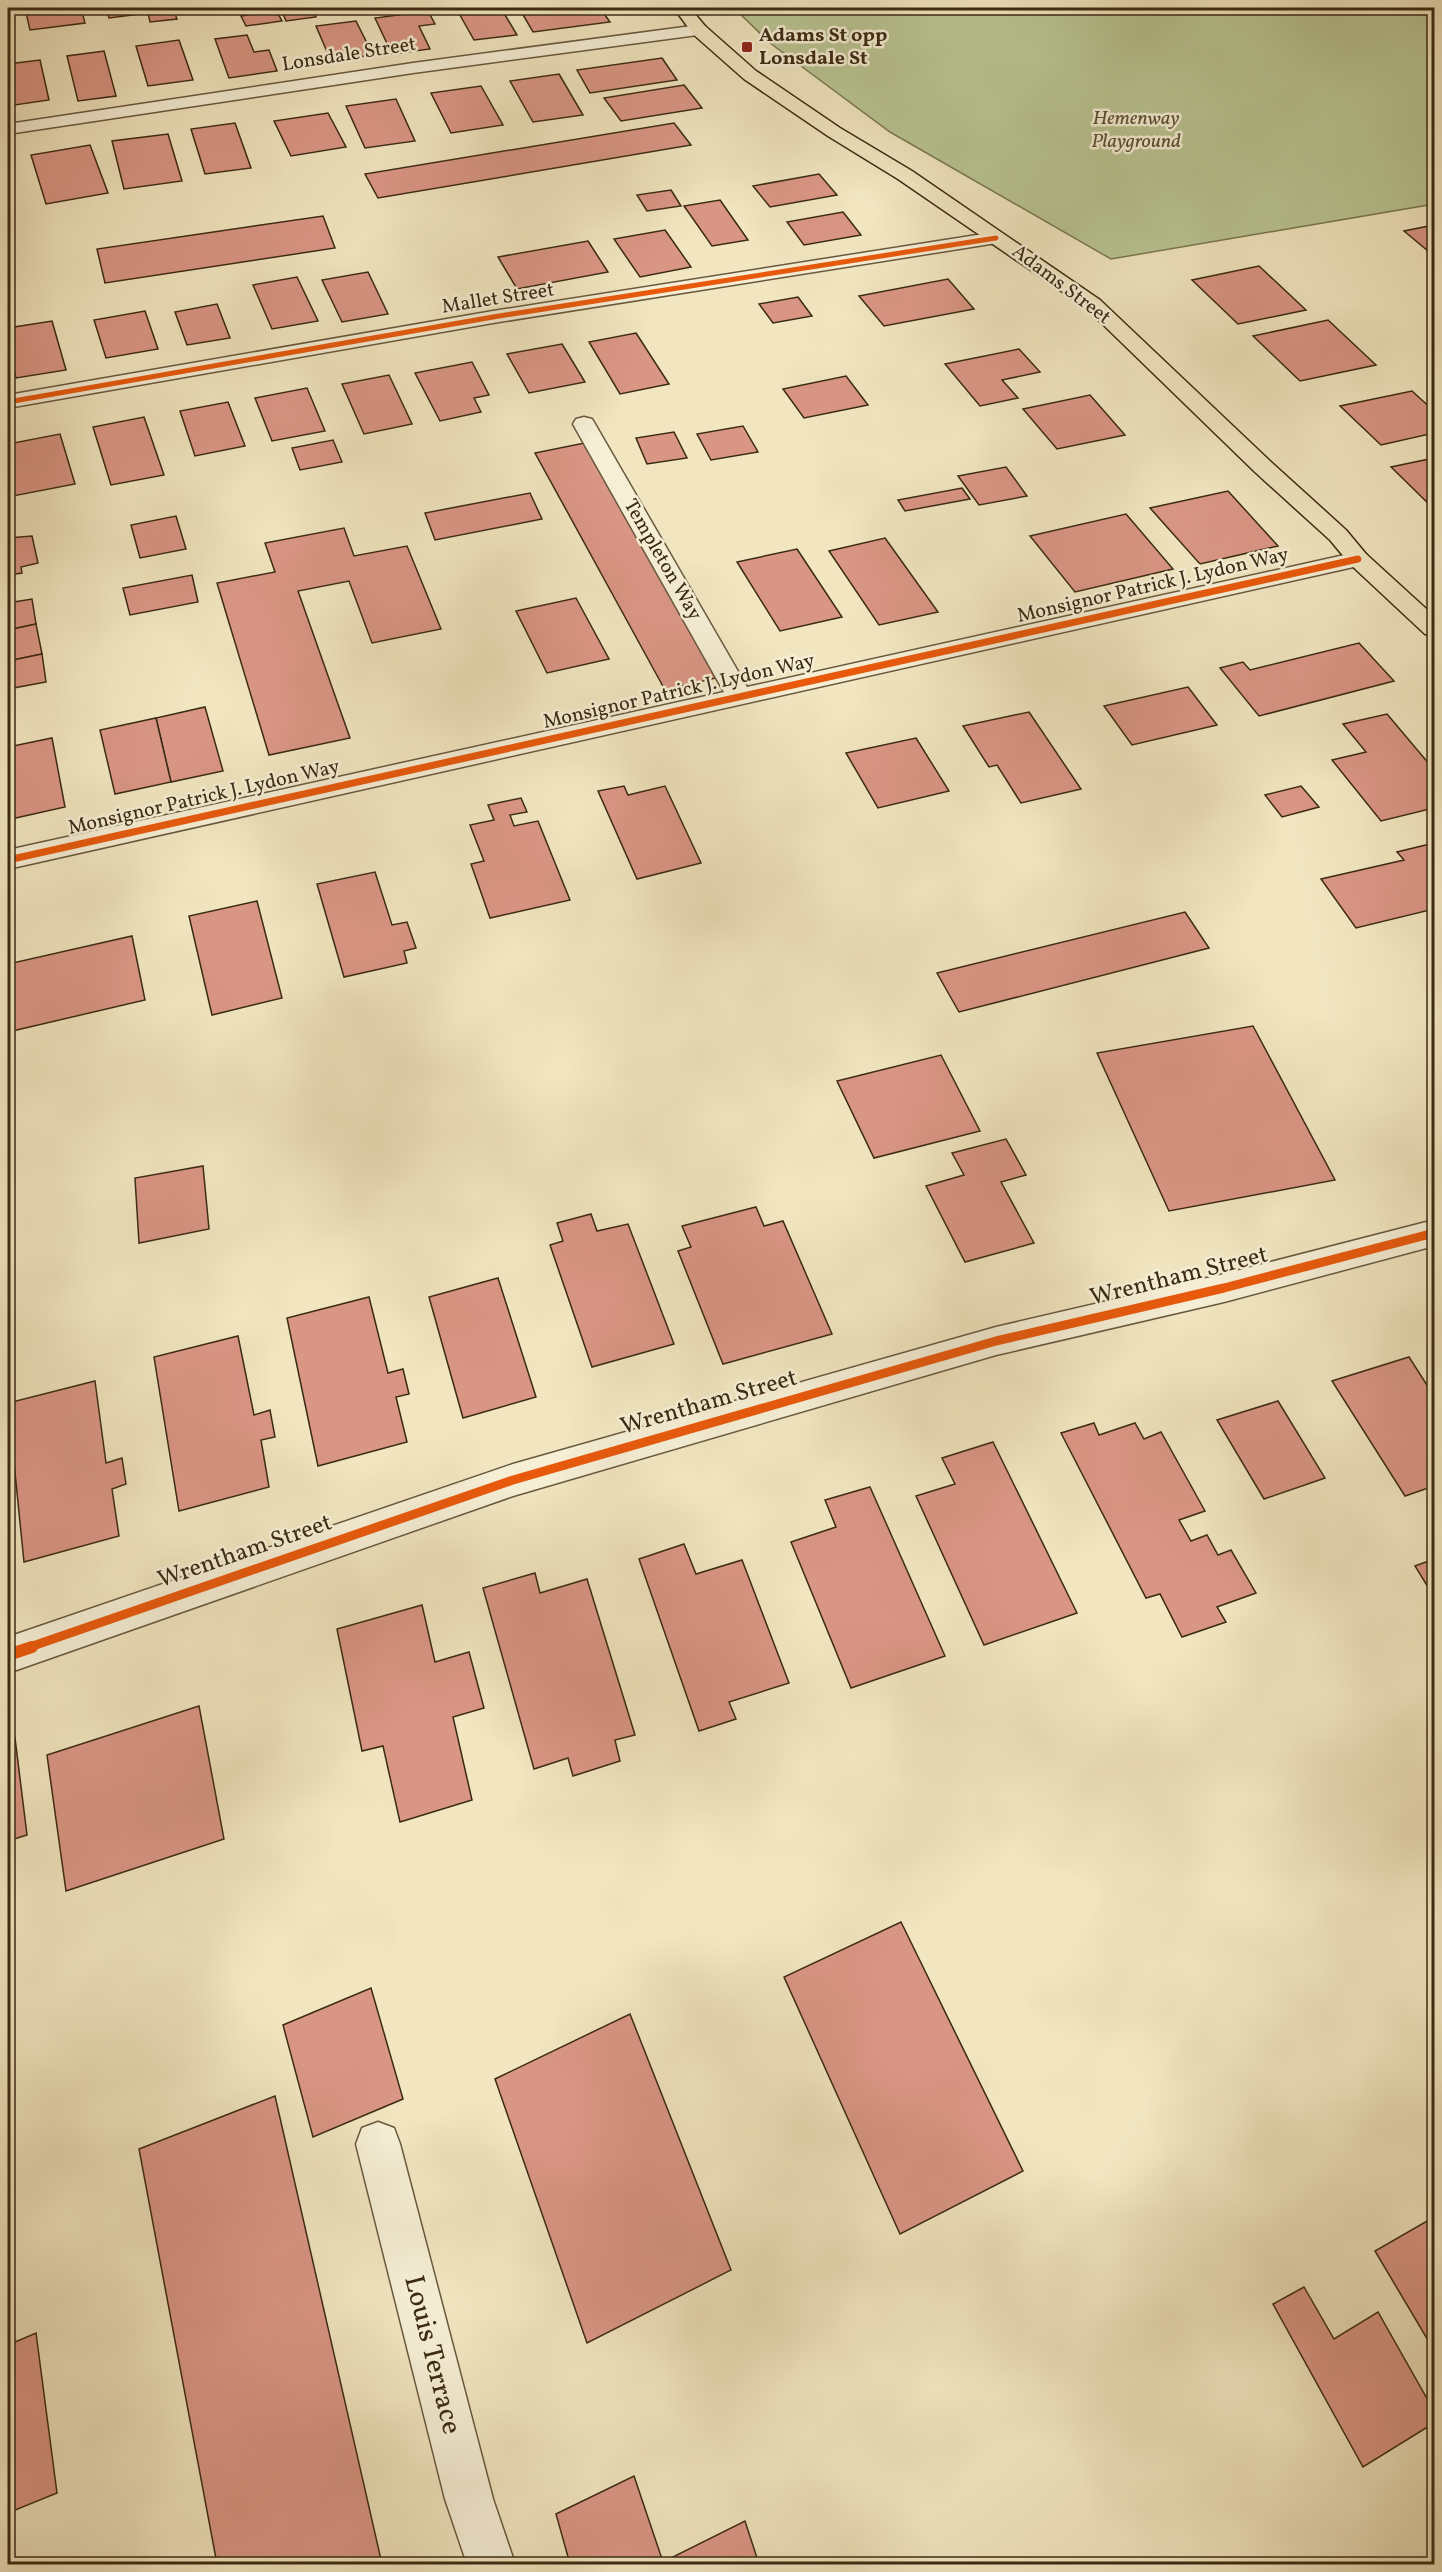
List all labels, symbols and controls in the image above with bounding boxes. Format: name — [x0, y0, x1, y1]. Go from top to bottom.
place label: Adams St opp Lonsdale St — [759, 22, 887, 73]
street label: Lonsdale Street — [280, 31, 418, 79]
marker: Adams St opp Lonsdale St — [740, 40, 754, 54]
park label: Hemenway Playground — [1091, 105, 1181, 156]
street label: Adams Street — [1006, 238, 1116, 332]
street label: Mallet Street — [440, 276, 556, 322]
street label: Templeton Way — [616, 494, 708, 626]
street label: Monsignor Patrick J. Lydon Way — [1014, 541, 1292, 631]
street label: Monsignor Patrick J. Lydon Way — [540, 647, 818, 737]
street label: Monsignor Patrick J. Lydon Way — [65, 753, 343, 843]
street label: Wrentham Street — [1086, 1238, 1272, 1316]
street label: Wrentham Street — [617, 1362, 801, 1444]
street label: Wrentham Street — [153, 1506, 337, 1598]
street label: Louis Terrace — [393, 2271, 471, 2439]

